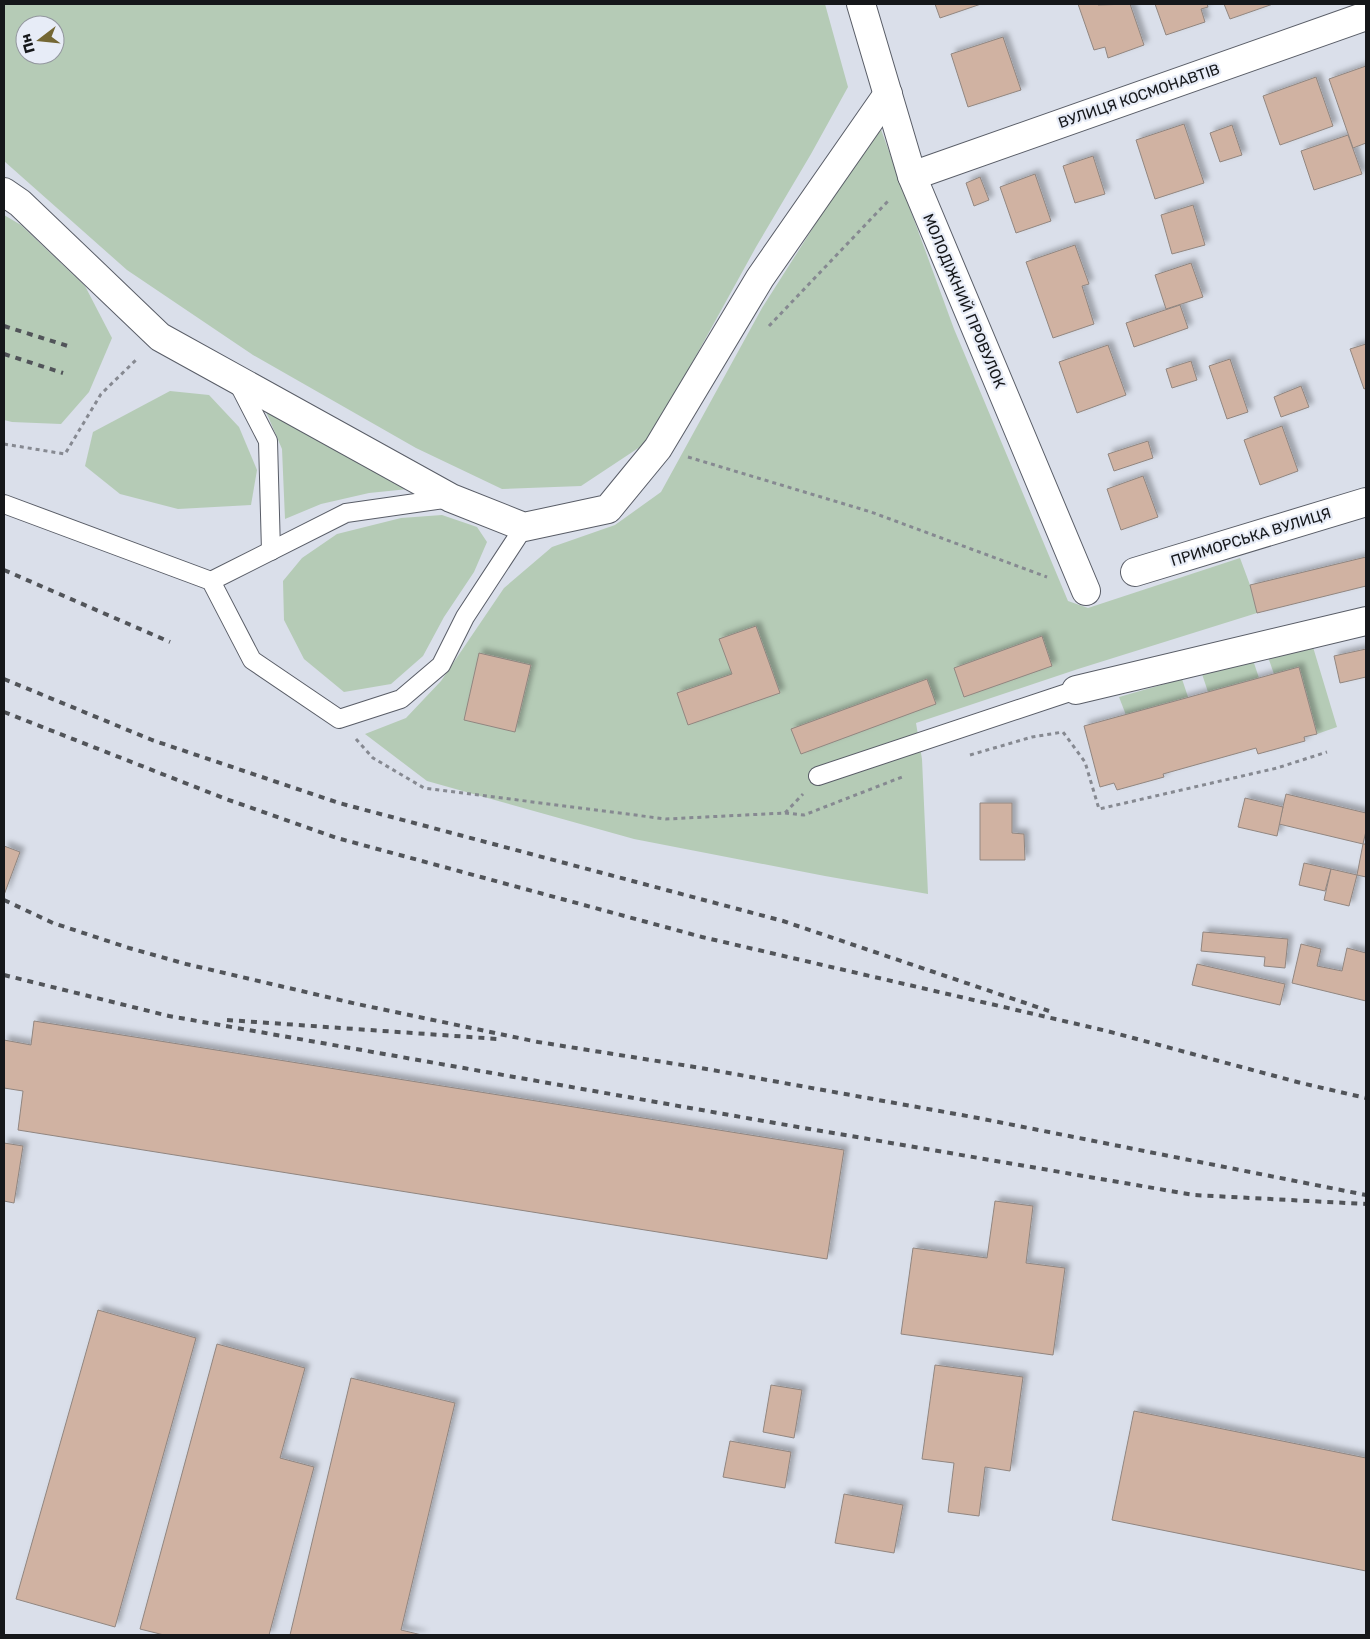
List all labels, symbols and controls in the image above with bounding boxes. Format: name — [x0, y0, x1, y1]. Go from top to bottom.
north arrow — [15, 15, 65, 65]
text: Пн — [17, 32, 39, 55]
street label: ВУЛИЦЯ КОСМОНАВТІВ — [1056, 60, 1222, 132]
street label: МОЛОДІЖНИЙ ПРОВУЛОК — [919, 211, 1009, 391]
street label: ПРИМОРСЬКА ВУЛИЦЯ — [1169, 504, 1333, 570]

